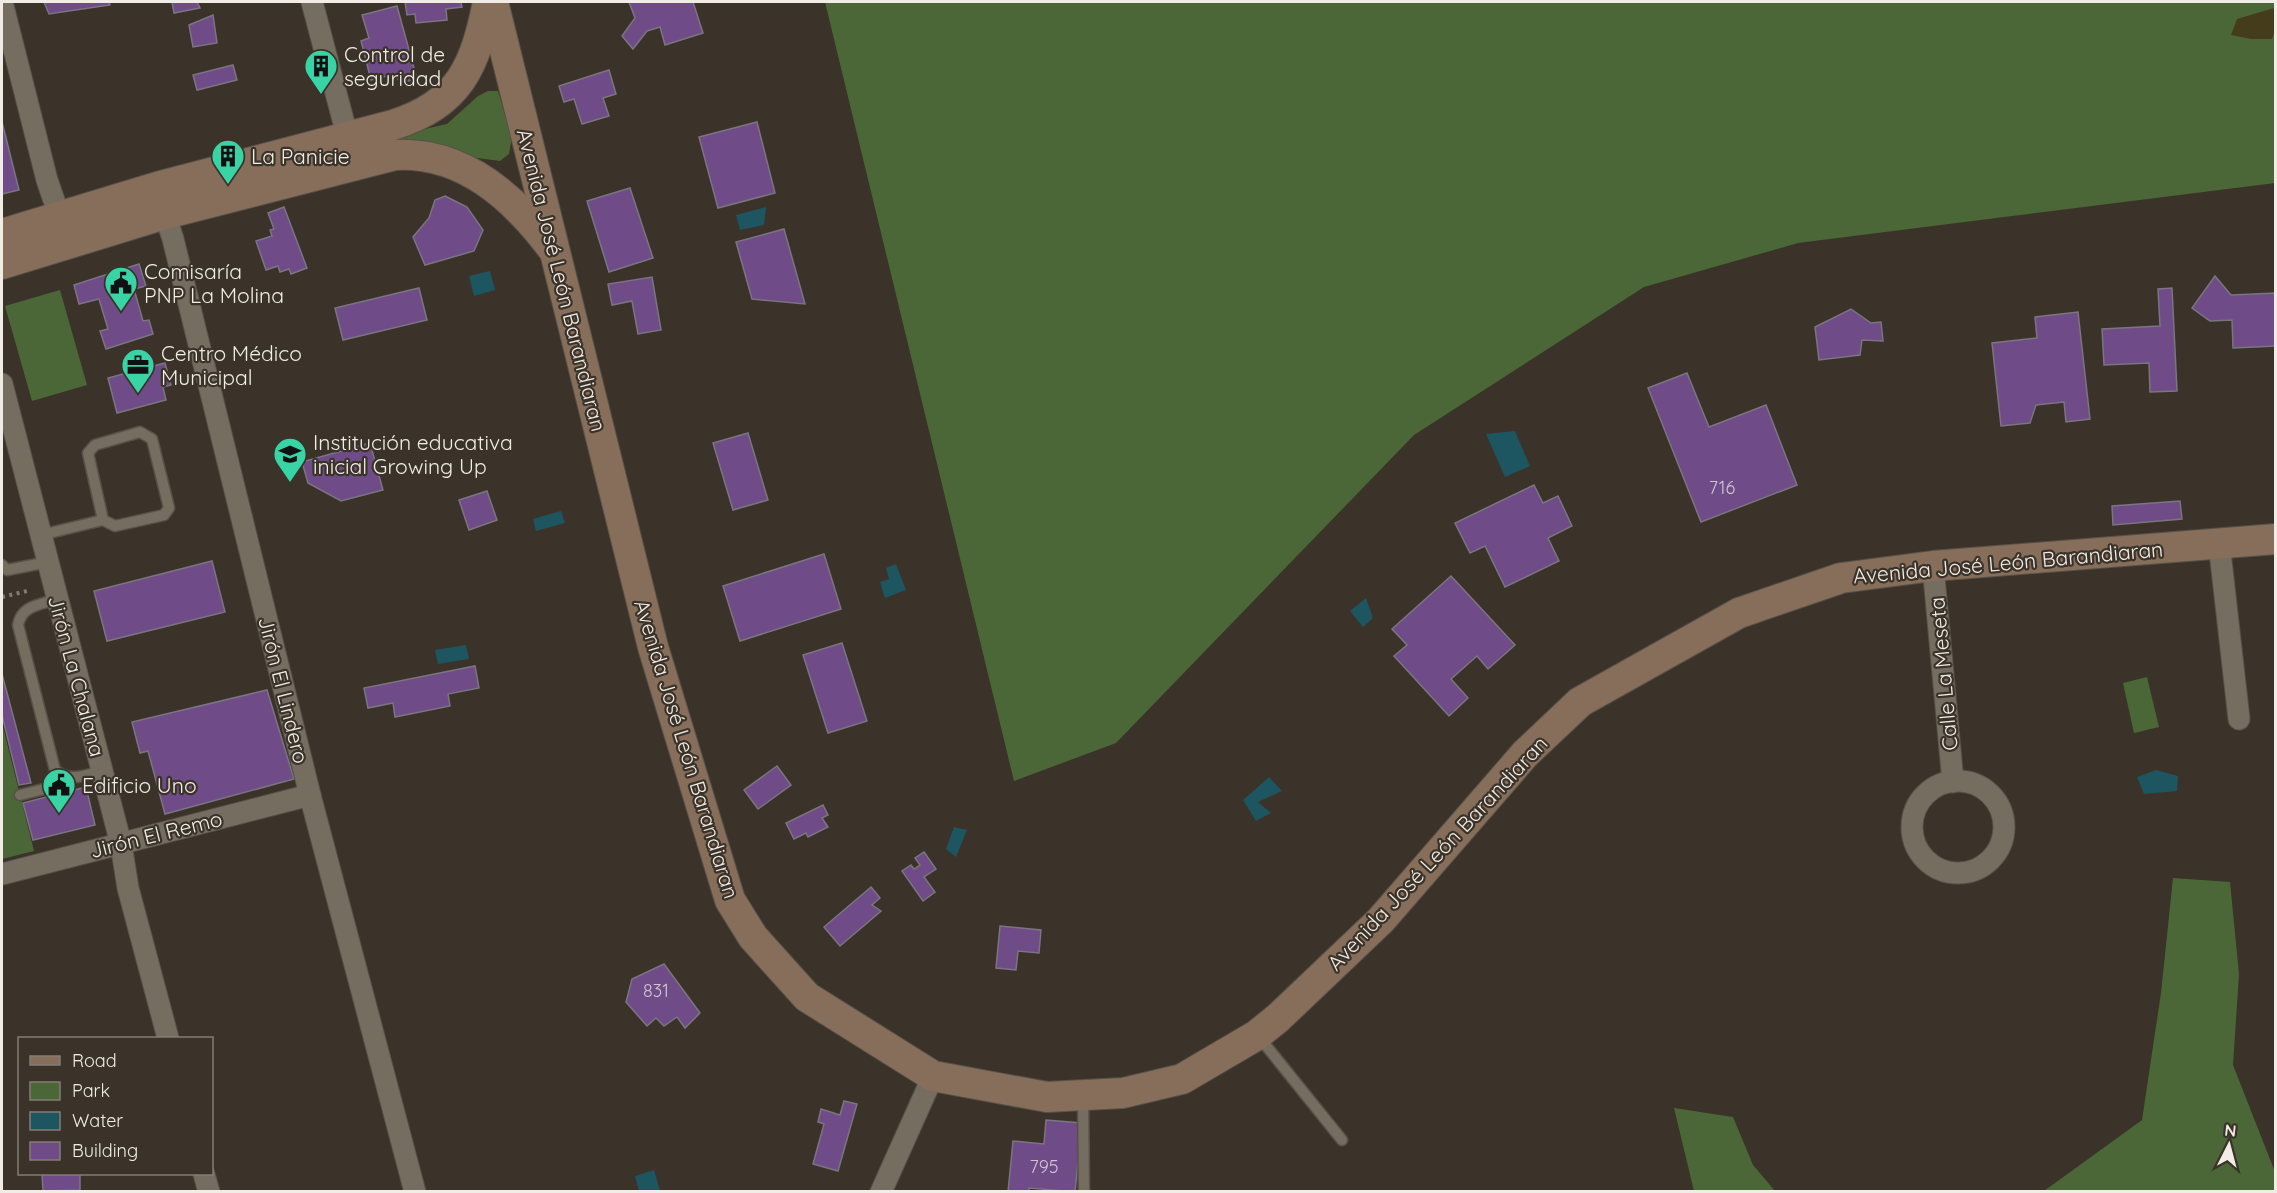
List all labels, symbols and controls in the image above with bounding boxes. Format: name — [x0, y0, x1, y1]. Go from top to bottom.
place label: Control de seguridad — [344, 41, 445, 91]
building icon: Control de seguridad — [303, 48, 339, 95]
street label: Avenida José León Barandiaran — [512, 126, 612, 434]
building icon: La Panicie — [210, 138, 246, 185]
place label: La Panicie — [251, 143, 350, 169]
place label: Comisaría PNP La Molina — [144, 258, 284, 308]
public building icon: Comisaría PNP La Molina — [103, 265, 139, 312]
place label: Centro Médico Municipal — [161, 340, 302, 390]
office icon: Centro Médico Municipal — [120, 347, 156, 394]
place label: Institución educativa inicial Growing Up — [313, 429, 513, 479]
school or university icon: Institución educativa inicial Growing Up — [272, 436, 308, 483]
house number: 716 — [1709, 476, 1736, 499]
street label: Avenida José León Barandiaran — [1852, 535, 2164, 589]
street label: Jirón La Chalana — [43, 593, 111, 759]
street label: Avenida José León Barandiaran — [629, 596, 745, 902]
street label: Calle La Meseta — [1923, 596, 1963, 752]
street label: Jirón El Lindero — [253, 614, 315, 766]
street label: Avenida José León Barandiaran — [1321, 730, 1553, 976]
public building icon: Edificio Uno — [41, 767, 77, 814]
place label: Edificio Uno — [82, 772, 197, 798]
street label: Jirón El Remo — [87, 805, 225, 863]
house number: 831 — [643, 979, 669, 1002]
legend — [18, 1037, 213, 1175]
text: Road — [72, 1049, 117, 1072]
text: Park — [72, 1079, 110, 1102]
text: Water — [72, 1109, 123, 1132]
north arrow — [2199, 1115, 2259, 1175]
text: N — [2224, 1120, 2237, 1141]
text: Building — [72, 1139, 138, 1162]
house number: 795 — [1029, 1155, 1059, 1178]

